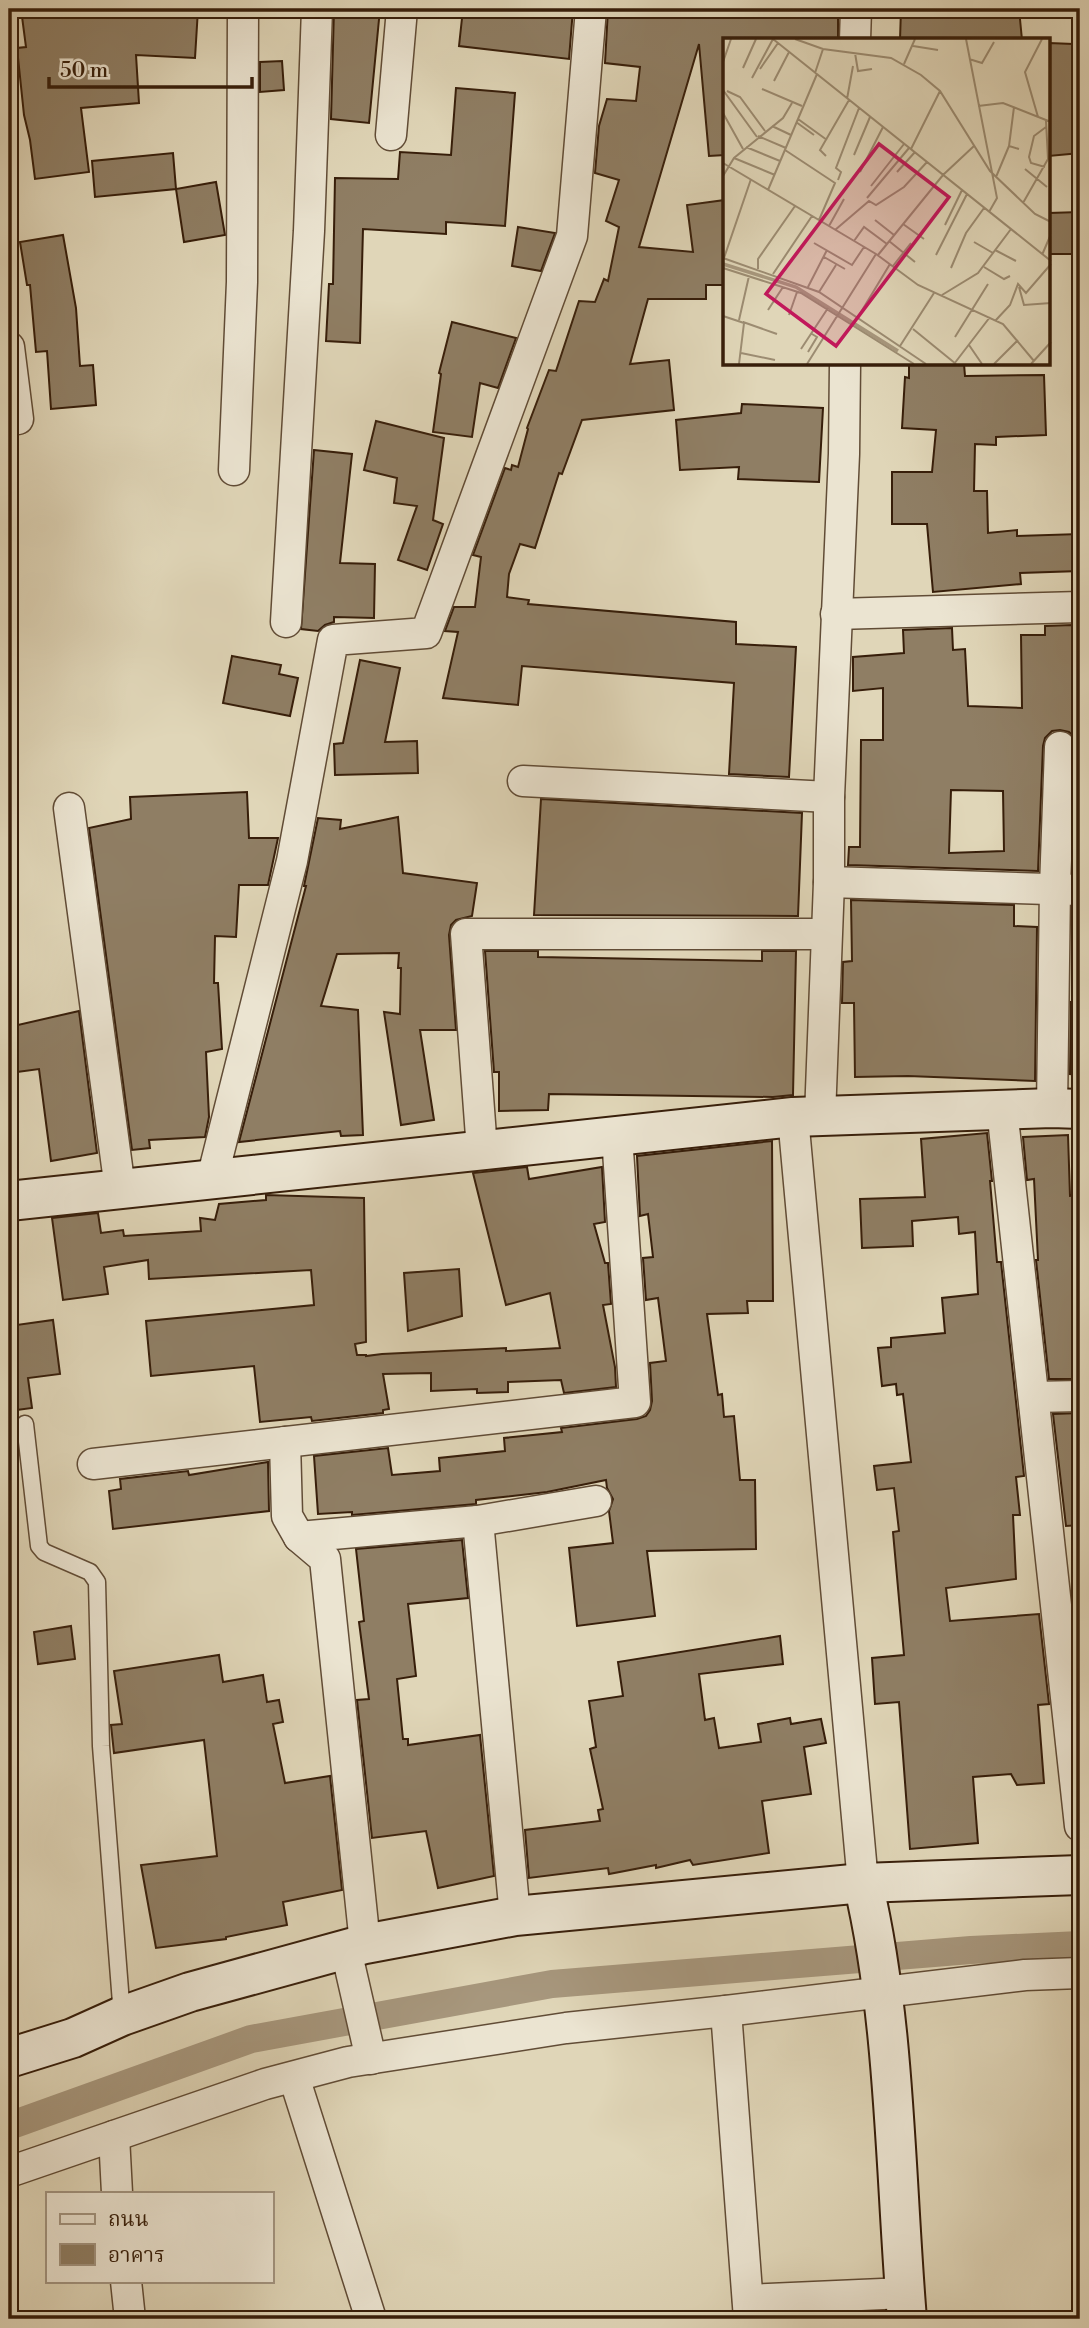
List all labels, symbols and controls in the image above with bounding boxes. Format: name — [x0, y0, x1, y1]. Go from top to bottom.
inset map — [723, 38, 1050, 366]
scale bar — [49, 46, 252, 90]
text: 50 m — [60, 58, 108, 84]
legend — [46, 2192, 273, 2282]
text: ถนน — [108, 2207, 149, 2233]
text: อาคาร — [108, 2243, 165, 2269]

